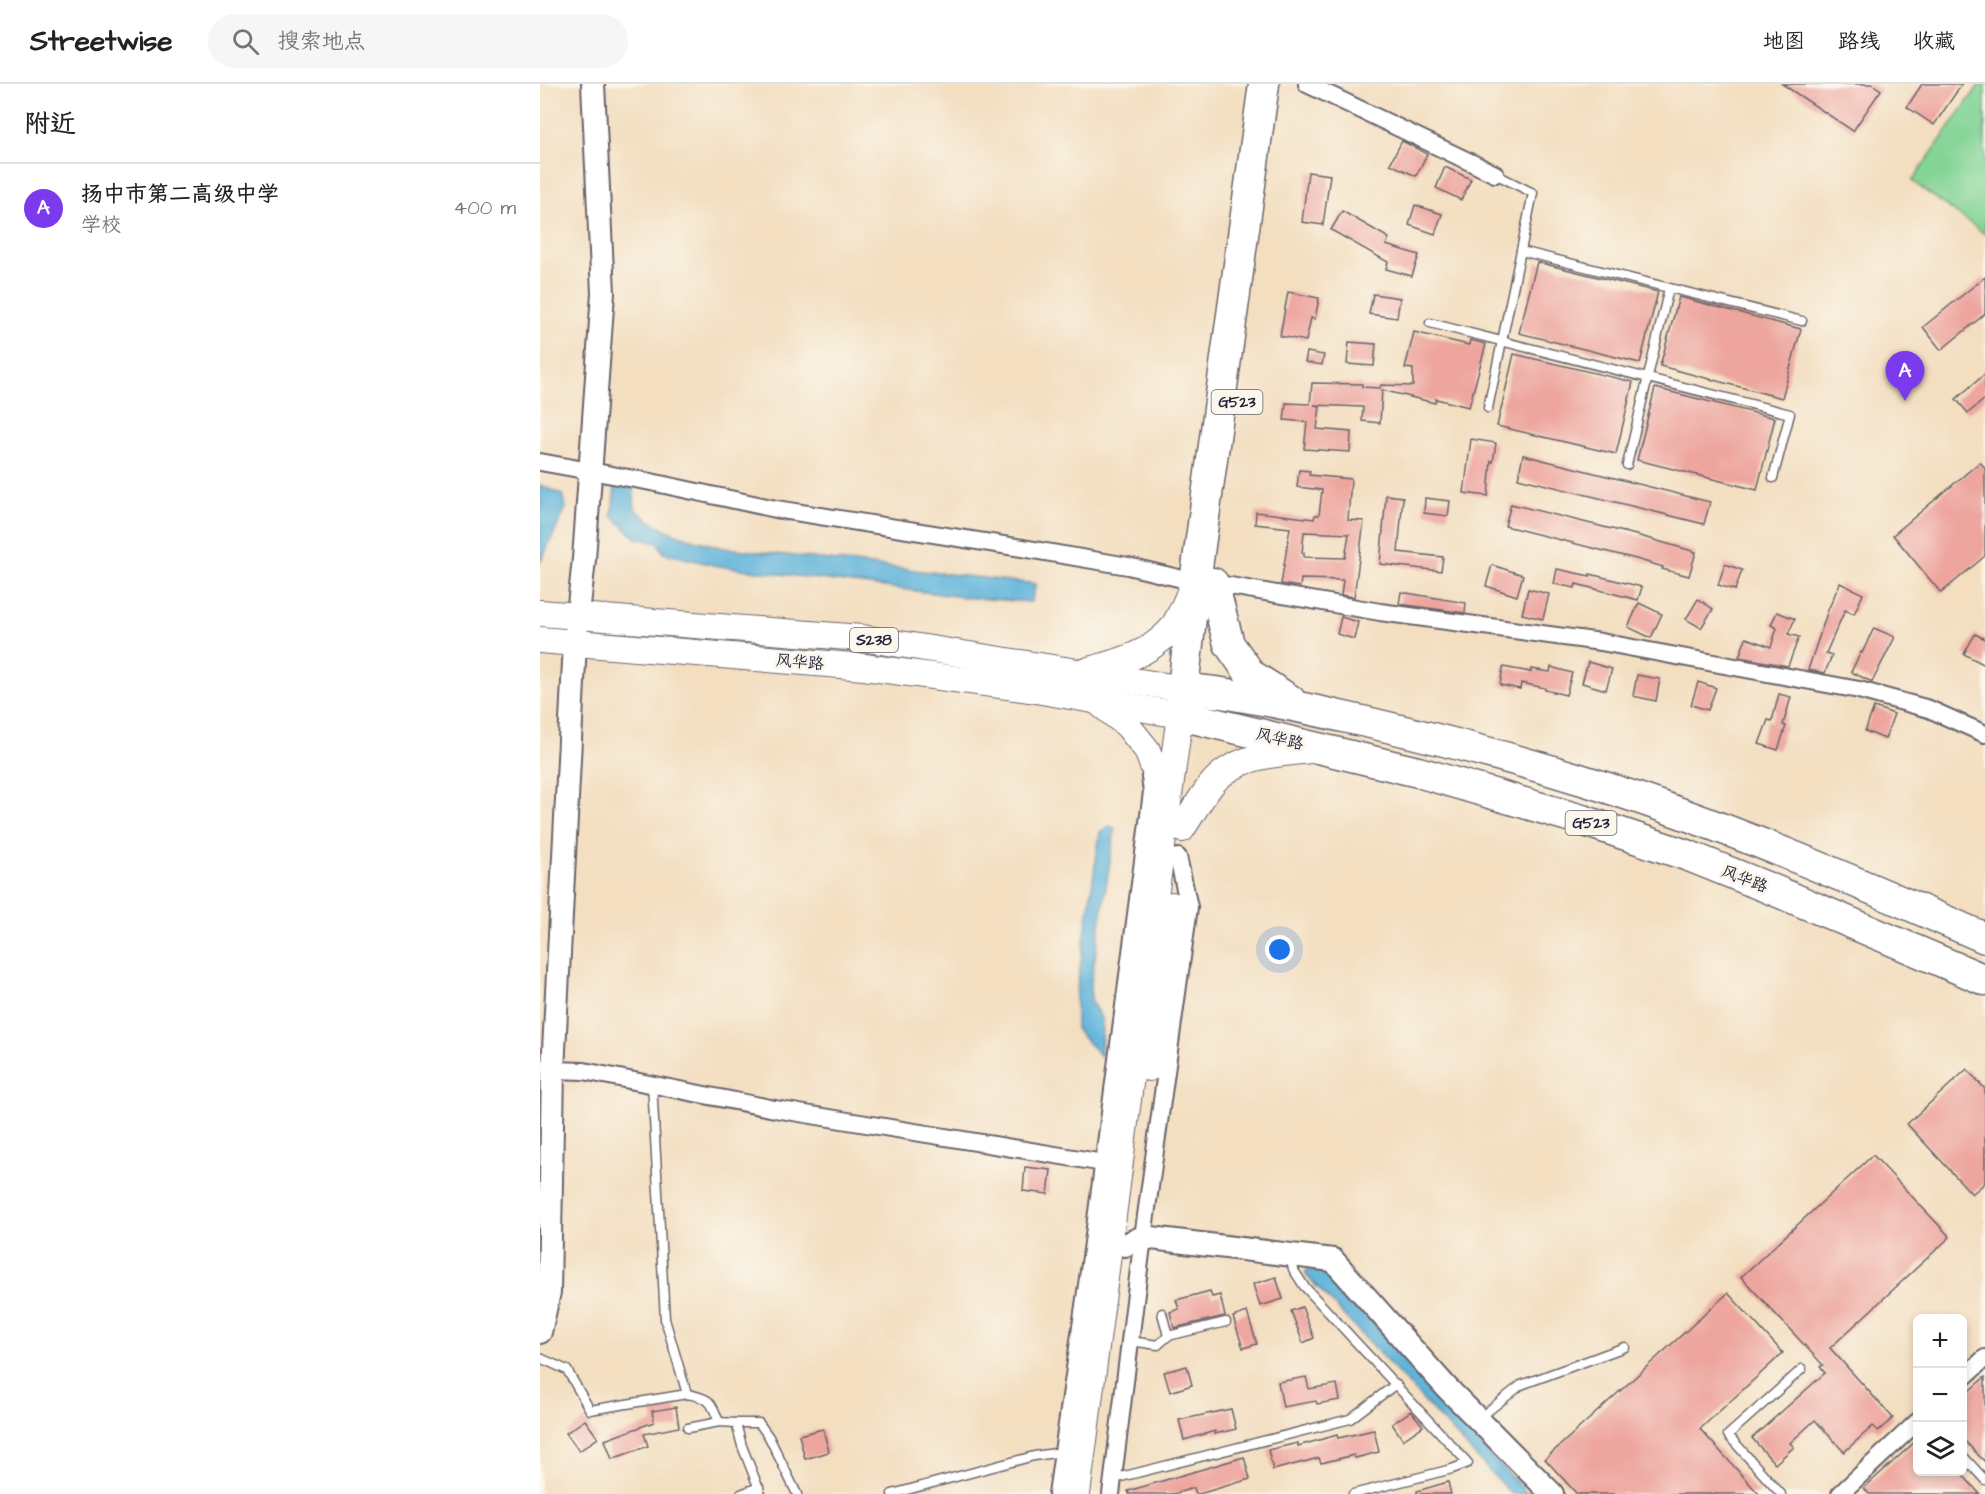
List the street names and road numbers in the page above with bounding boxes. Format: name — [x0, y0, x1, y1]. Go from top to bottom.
road number: G523 — [1212, 390, 1262, 414]
road number: S238 — [850, 628, 898, 652]
street label: 风华路 — [775, 649, 825, 675]
street label: 风华路 — [1254, 723, 1306, 755]
road number: G523 — [1566, 811, 1616, 835]
street label: 风华路 — [1718, 860, 1771, 898]

